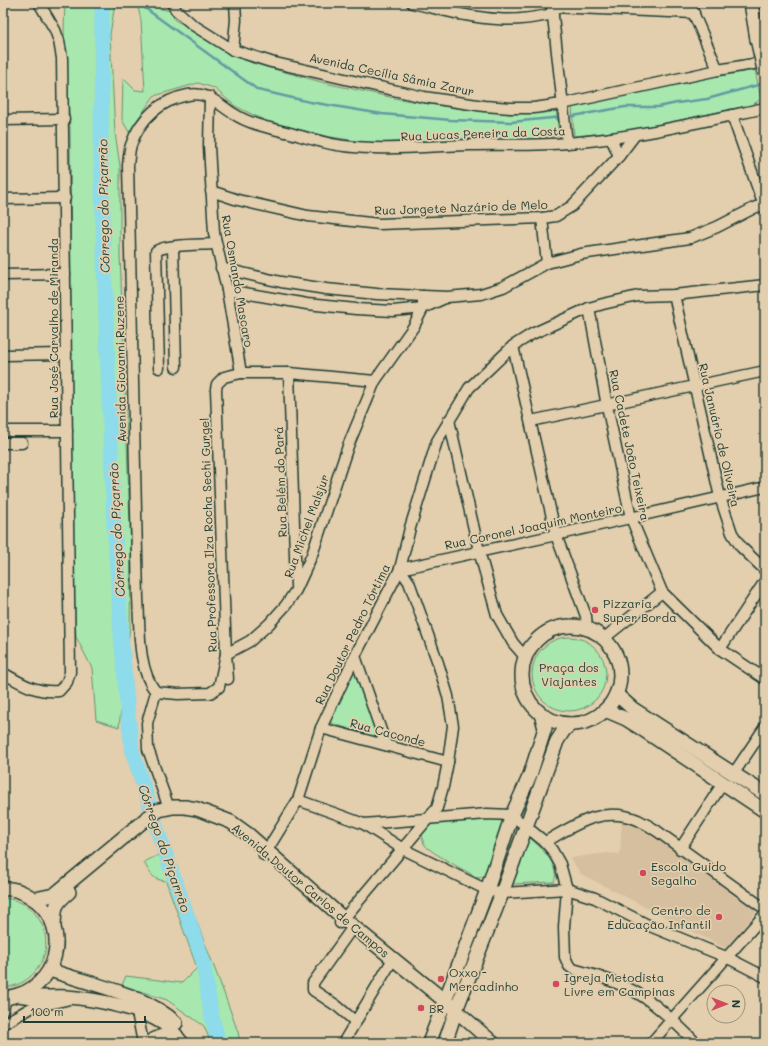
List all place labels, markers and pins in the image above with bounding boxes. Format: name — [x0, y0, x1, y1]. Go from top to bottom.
place label: Pizzaria Super Borda — [603, 595, 677, 625]
marker: Pizzaria Super Borda — [590, 605, 600, 615]
place label: Escola Guido Segalho — [651, 858, 726, 888]
marker: Escola Guido Segalho — [638, 868, 648, 878]
place label: Centro de Educação Infantil — [607, 902, 711, 932]
marker: Centro de Educação Infantil — [714, 912, 724, 922]
place label: Oxxo - Mercadinho — [449, 964, 518, 994]
place label: Igreja Metodista Livre em Campinas — [564, 969, 675, 999]
marker: Oxxo - Mercadinho — [436, 974, 446, 984]
marker: Igreja Metodista Livre em Campinas — [551, 979, 561, 989]
place label: BR — [429, 1000, 444, 1016]
marker: BR — [416, 1003, 426, 1013]

